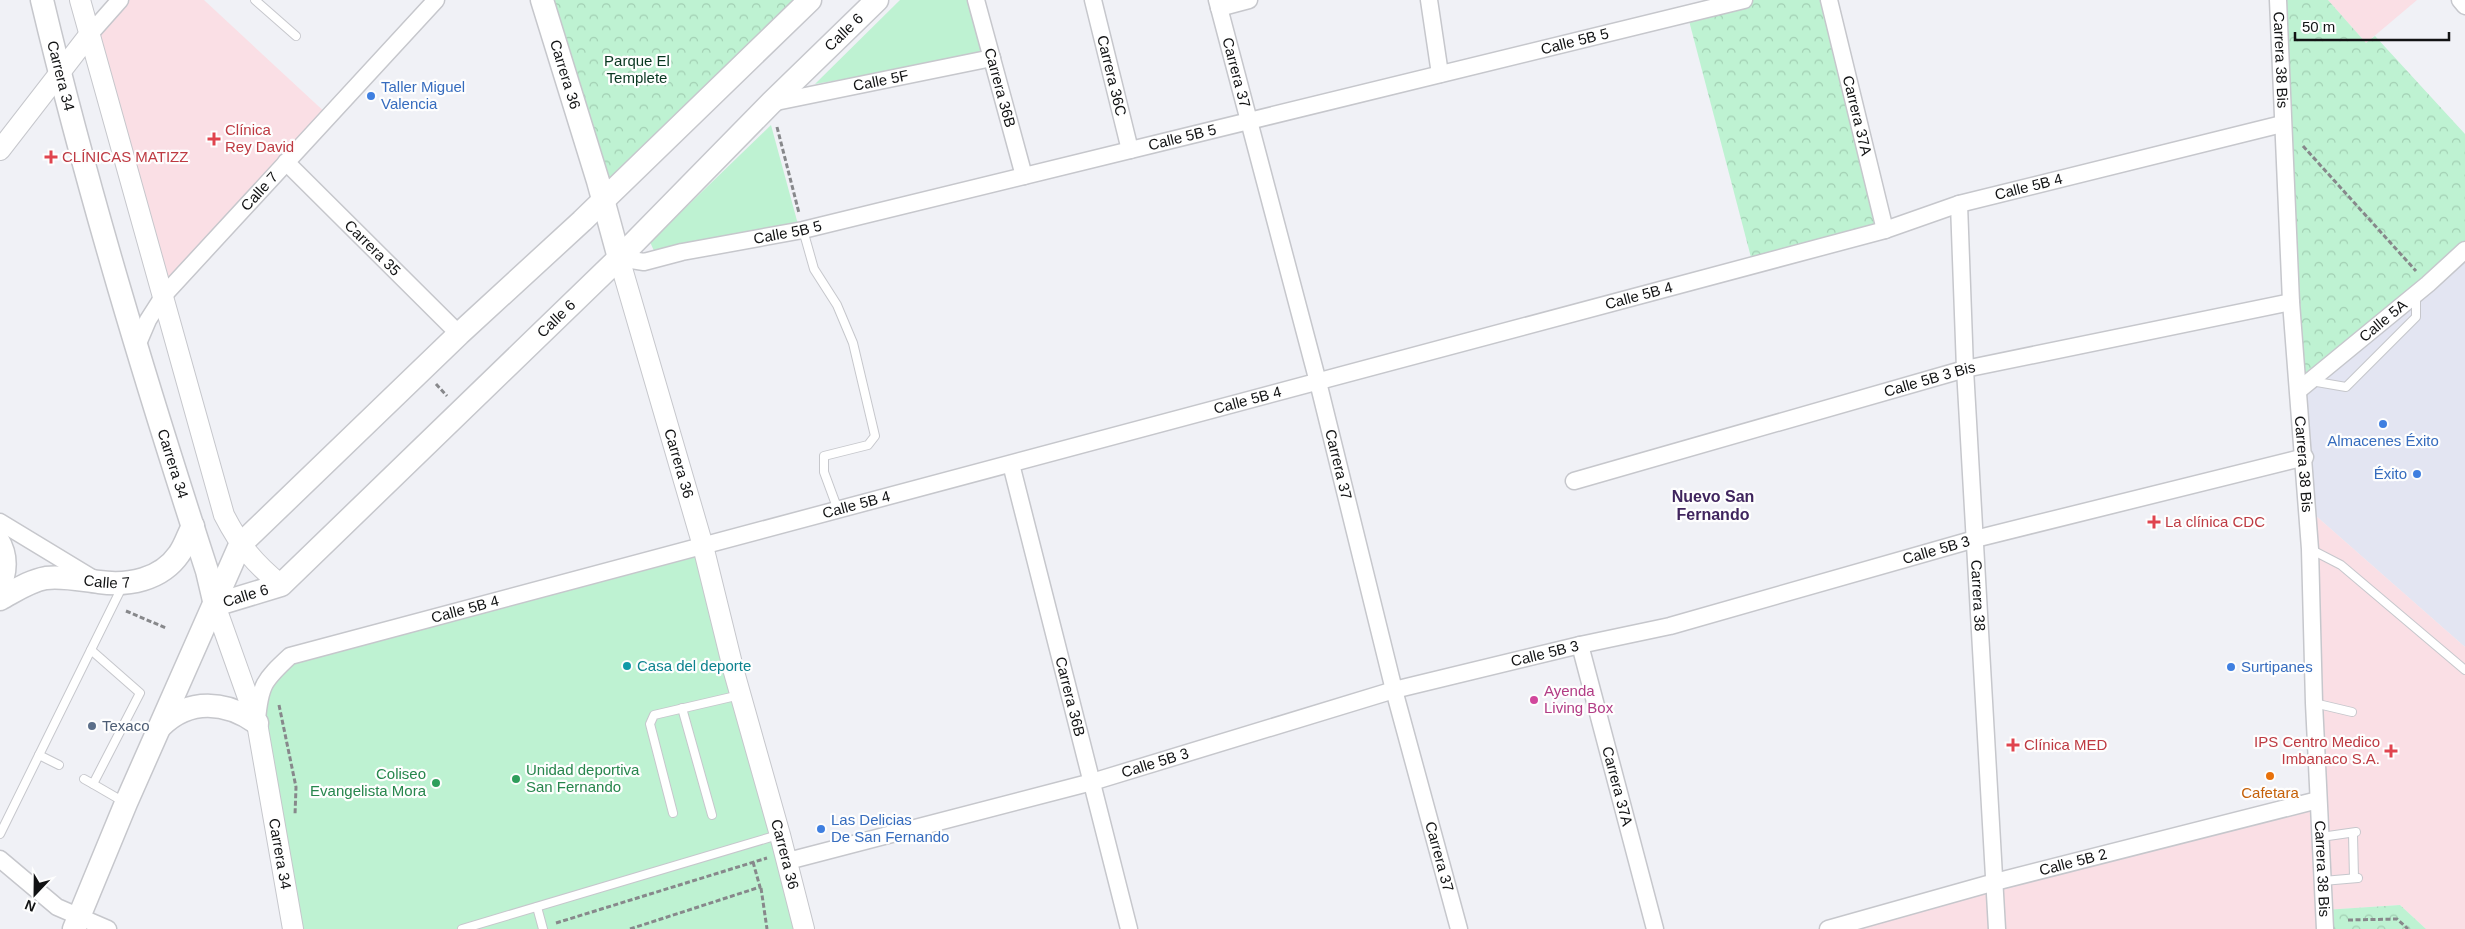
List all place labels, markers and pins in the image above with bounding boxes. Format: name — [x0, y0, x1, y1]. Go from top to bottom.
place label: Taller Miguel Valencia — [381, 78, 465, 112]
marker: Taller Miguel Valencia — [365, 90, 377, 102]
place label: Clínica Rey David — [225, 121, 294, 155]
marker: Clínica Rey David — [207, 132, 221, 146]
place label: CLÍNICAS MATIZZ — [62, 148, 188, 165]
marker: CLÍNICAS MATIZZ — [44, 150, 58, 164]
marker: Almacenes Éxito — [2377, 418, 2389, 430]
place label: Almacenes Éxito — [2327, 432, 2439, 449]
place label: Éxito — [2374, 465, 2407, 482]
marker: Éxito — [2411, 468, 2423, 480]
place label: La clínica CDC — [2165, 513, 2265, 530]
marker: La clínica CDC — [2147, 515, 2161, 529]
place label: Casa del deporte — [637, 657, 751, 674]
place label: Surtipanes — [2241, 658, 2313, 675]
marker: Casa del deporte — [621, 660, 633, 672]
marker: Surtipanes — [2225, 661, 2237, 673]
place label: Ayenda Living Box — [1544, 682, 1614, 716]
marker: Ayenda Living Box — [1528, 694, 1540, 706]
place label: Texaco — [102, 717, 150, 734]
marker: Texaco — [86, 720, 98, 732]
place label: IPS Centro Medico Imbanaco S.A. — [2254, 733, 2380, 767]
place label: Clínica MED — [2024, 736, 2108, 753]
marker: Clínica MED — [2006, 738, 2020, 752]
marker: IPS Centro Medico Imbanaco S.A. — [2384, 744, 2398, 758]
place label: Unidad deportiva San Fernando — [526, 761, 640, 795]
place label: Coliseo Evangelista Mora — [310, 765, 427, 799]
marker: Cafetara — [2264, 770, 2276, 782]
marker: Unidad deportiva San Fernando — [510, 773, 522, 785]
marker: Coliseo Evangelista Mora — [430, 777, 442, 789]
place label: Cafetara — [2241, 784, 2299, 801]
place label: Las Delicias De San Fernando — [831, 811, 949, 845]
marker: Las Delicias De San Fernando — [815, 823, 827, 835]

